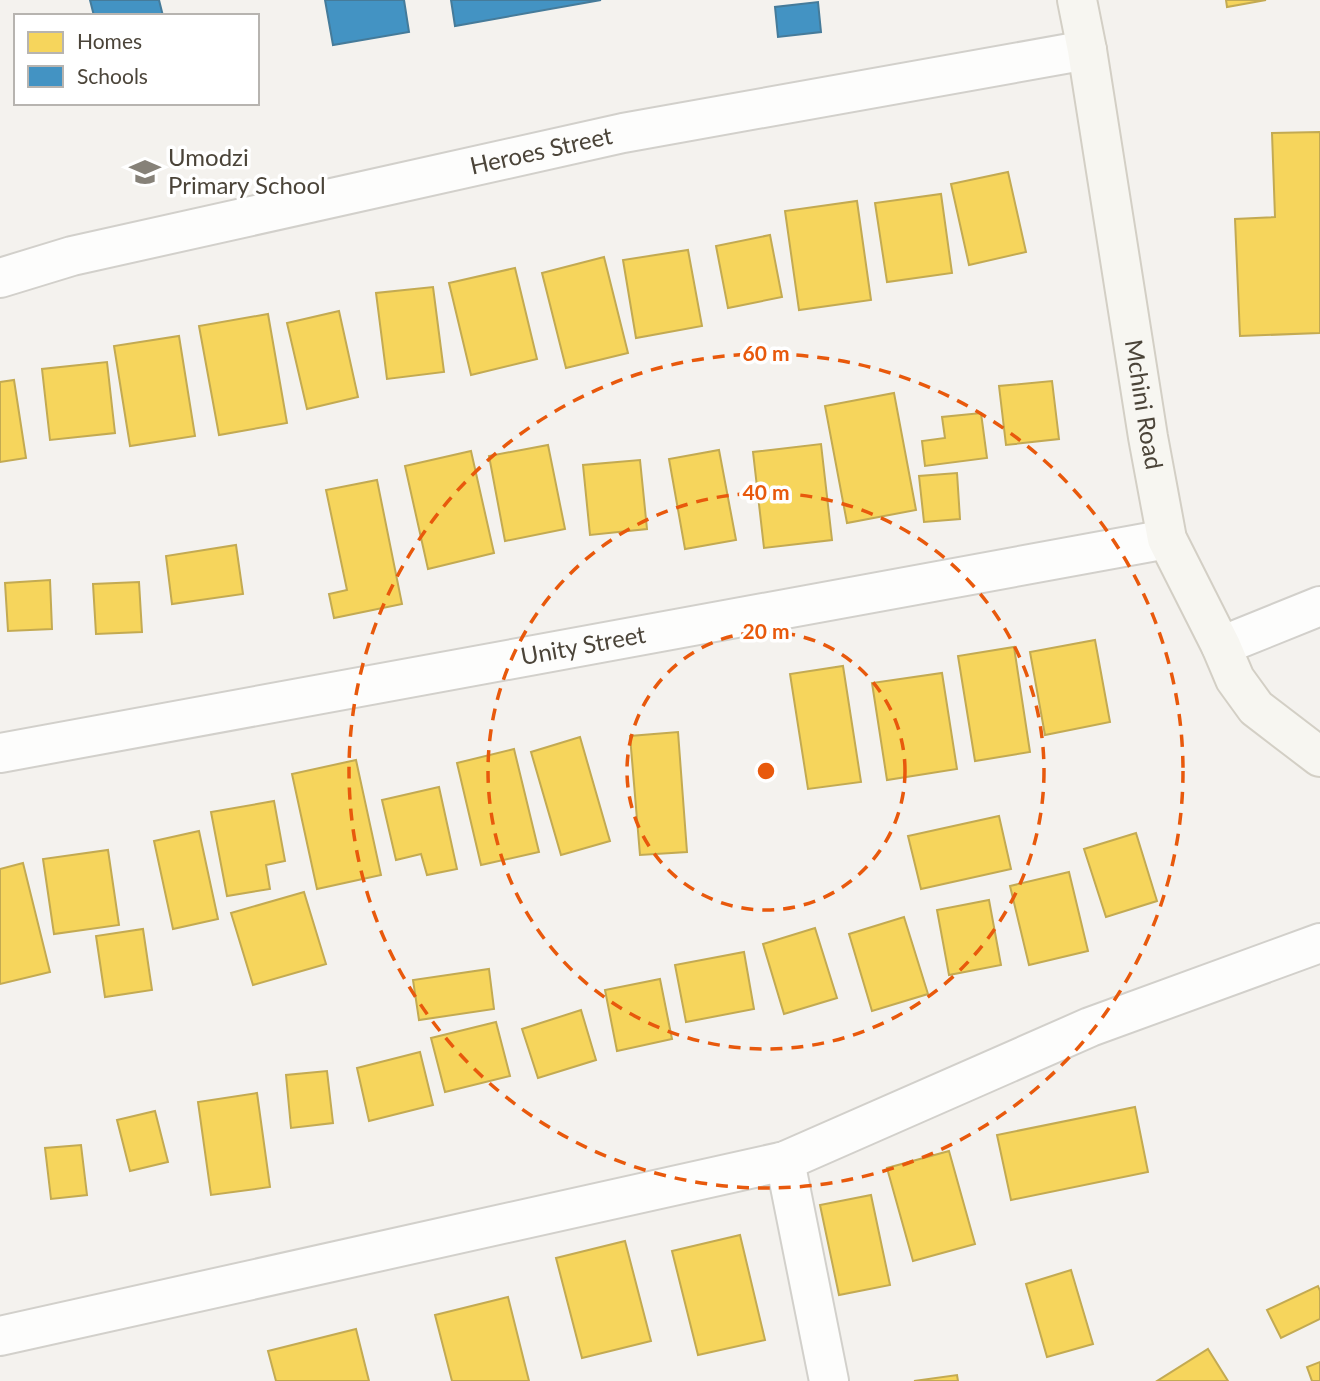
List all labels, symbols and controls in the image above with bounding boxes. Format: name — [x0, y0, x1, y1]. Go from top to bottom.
legend — [14, 14, 259, 105]
text: Homes — [77, 28, 142, 53]
text: Schools — [77, 63, 148, 88]
street label: Heroes Street — [467, 120, 615, 180]
place label: Umodzi Primary School — [168, 142, 326, 199]
school or university icon: Umodzi Primary School — [128, 155, 162, 189]
street label: Mchini Road — [1120, 337, 1170, 472]
text: 60 m — [742, 340, 790, 365]
text: 40 m — [742, 479, 790, 504]
text: 20 m — [742, 618, 790, 643]
street label: Unity Street — [518, 619, 648, 670]
centre of rings — [754, 759, 778, 783]

